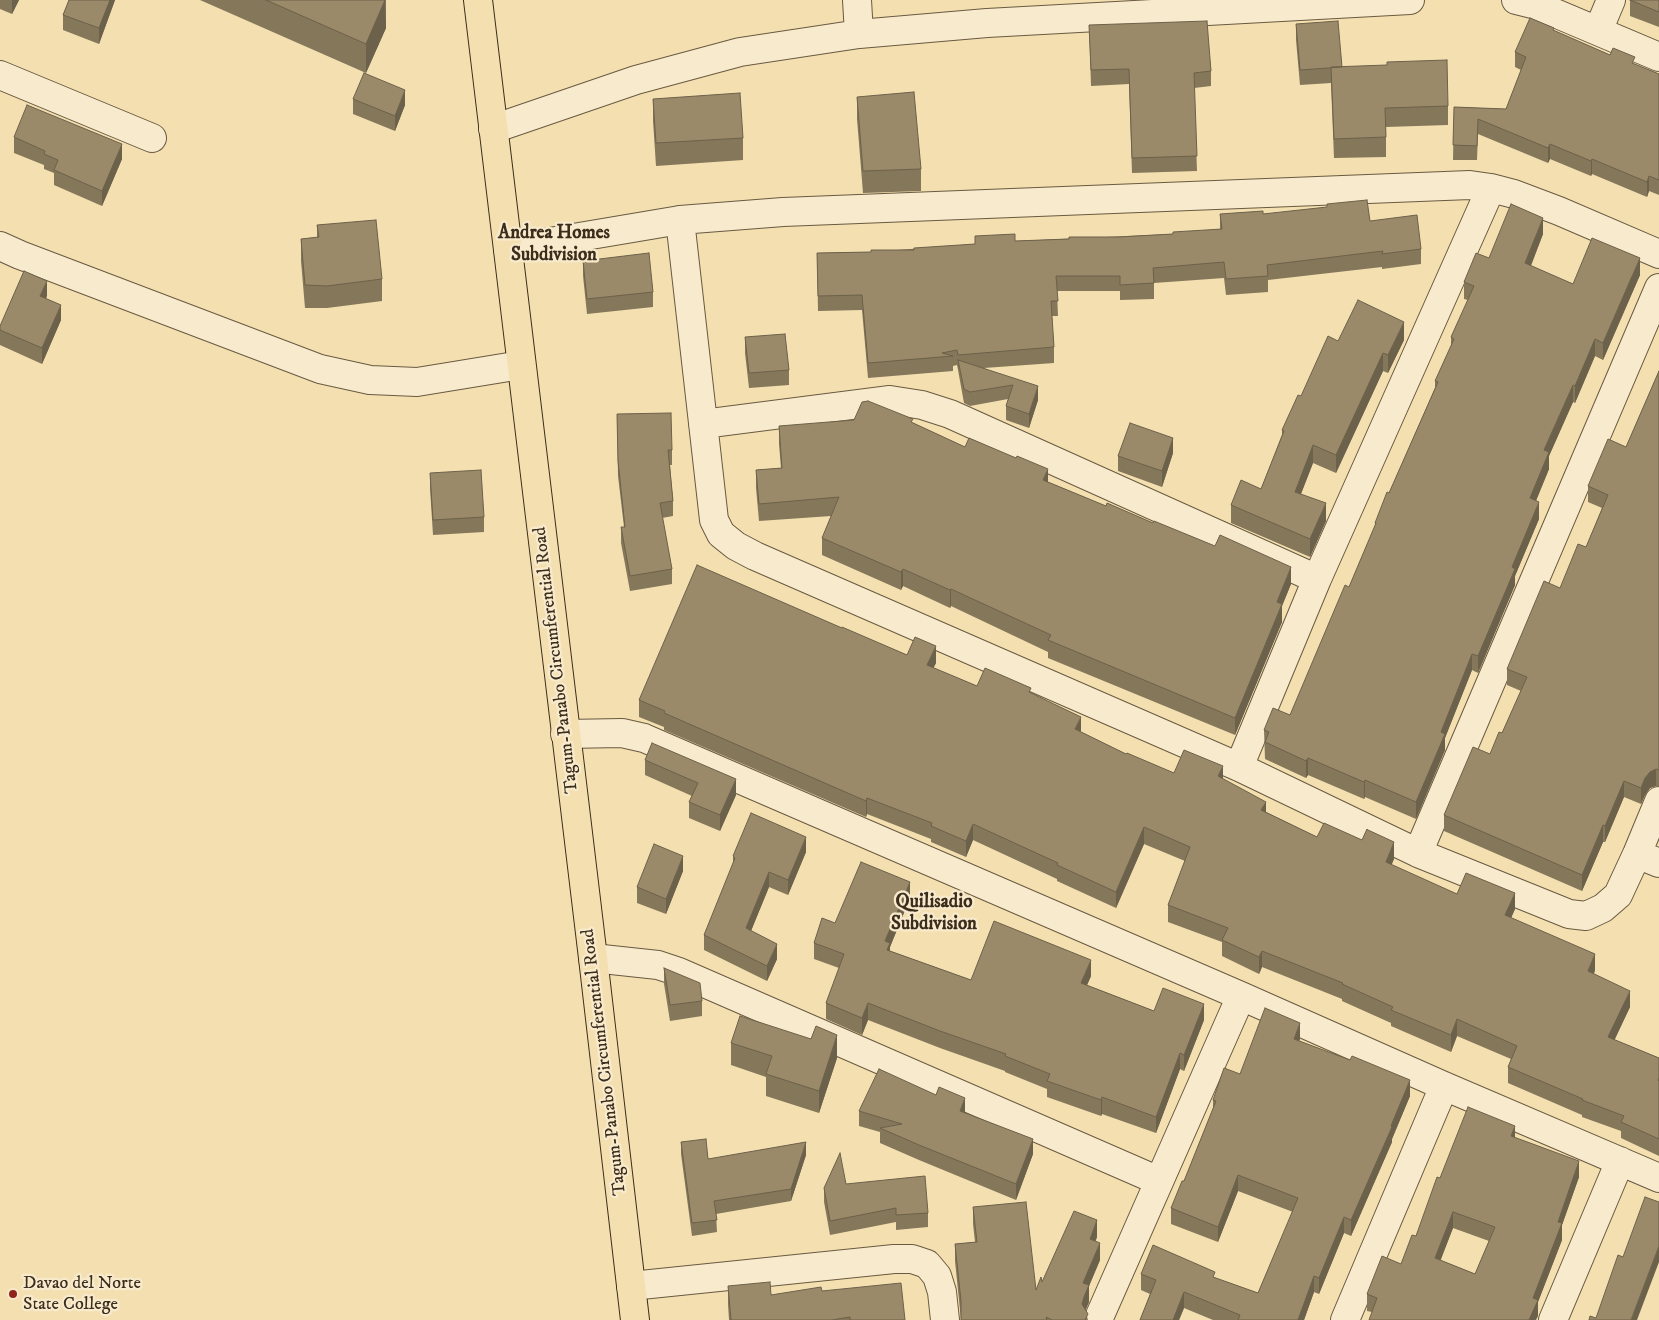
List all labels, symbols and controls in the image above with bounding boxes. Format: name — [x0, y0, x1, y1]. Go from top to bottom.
district label: Andrea Homes Subdivision — [498, 223, 610, 267]
street label: Tagum-Panabo Circumferential Road — [530, 525, 584, 795]
district label: Quilisadio Subdivision — [891, 892, 977, 936]
street label: Tagum-Panabo Circumferential Road — [578, 927, 632, 1197]
place label: Davao del Norte State College — [23, 1273, 141, 1316]
marker: Davao del Norte State College — [7, 1288, 19, 1300]

